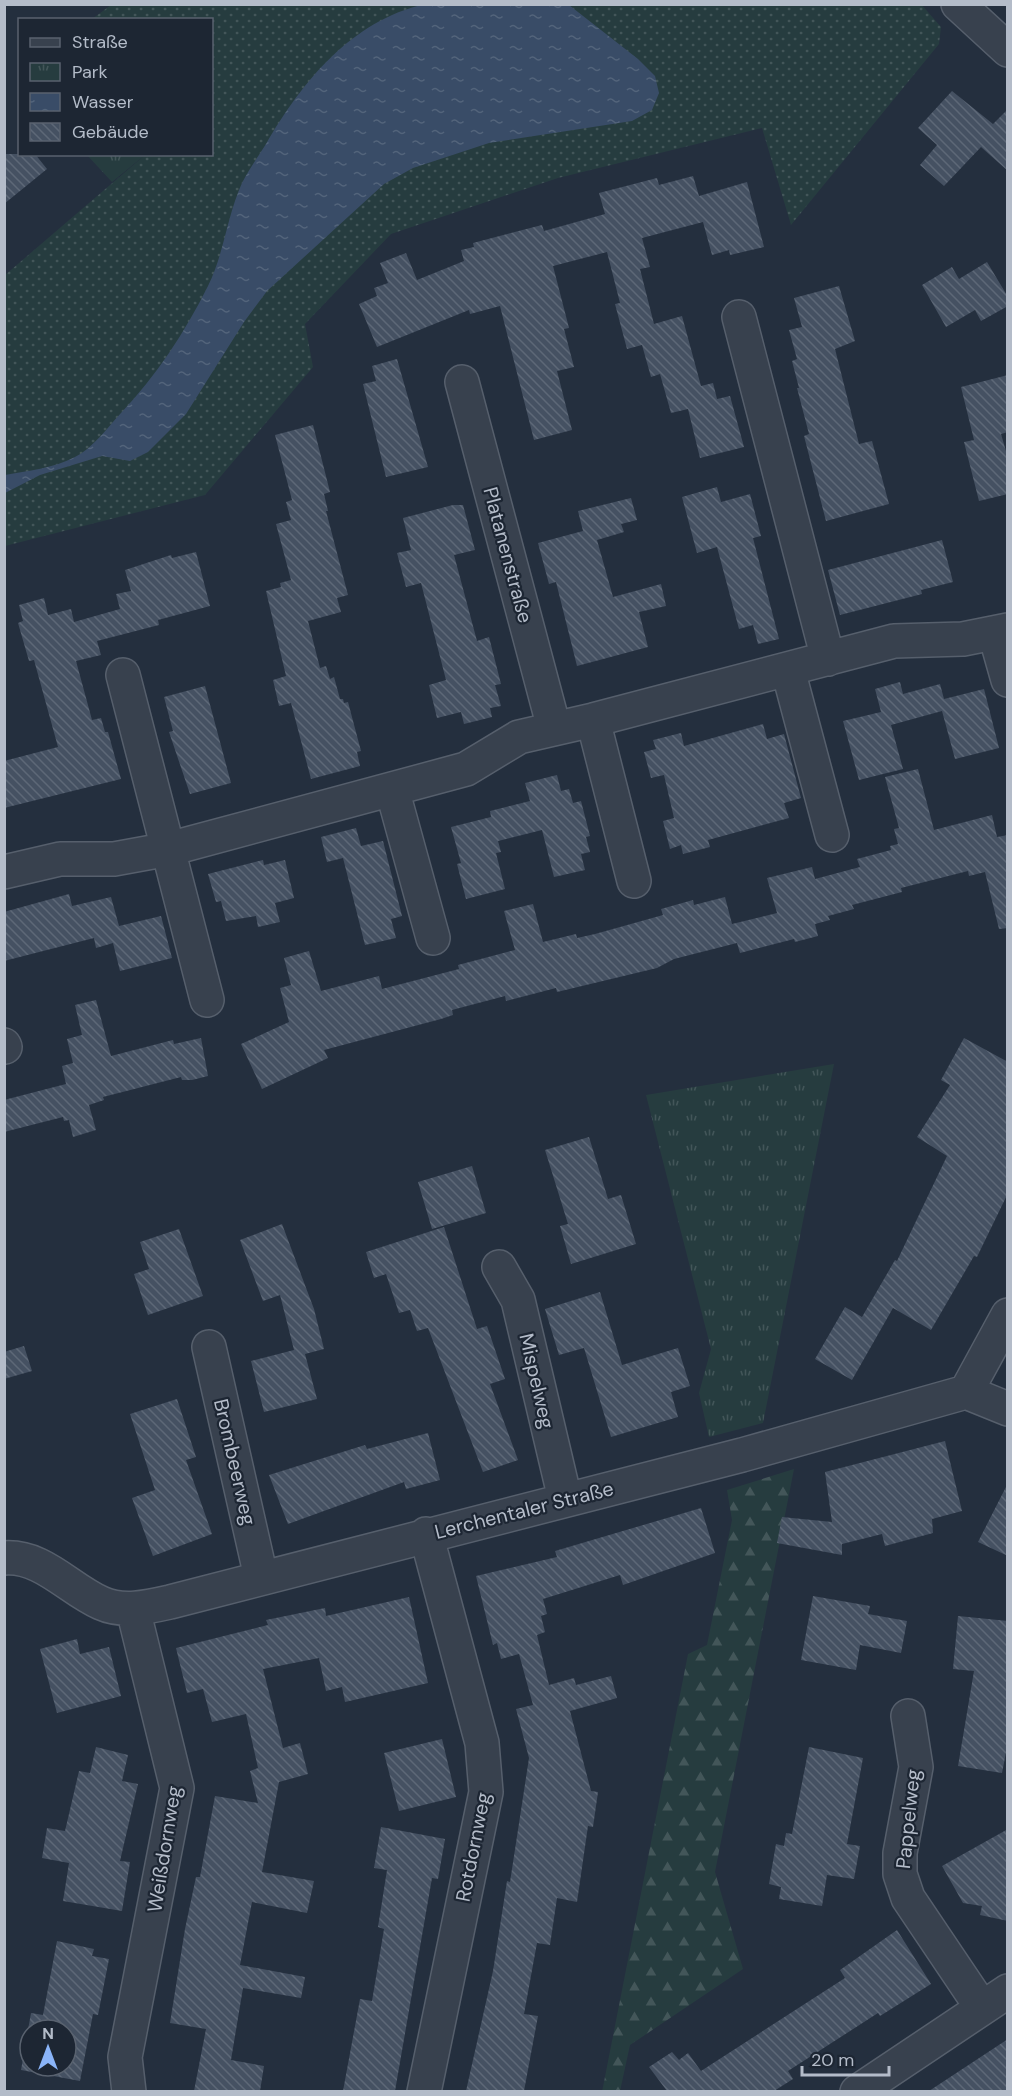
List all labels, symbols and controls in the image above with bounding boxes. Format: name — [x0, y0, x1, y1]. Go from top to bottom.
legend — [18, 18, 213, 156]
text: Straße — [72, 30, 128, 54]
text: Park — [72, 60, 108, 84]
text: Wasser — [72, 90, 134, 114]
text: Gebäude — [72, 120, 149, 144]
street label: Platanenstraße — [477, 484, 539, 626]
street label: Mispelweg — [513, 1331, 561, 1431]
street label: Brombeerweg — [208, 1396, 262, 1528]
street label: Lerchentaler Straße — [432, 1475, 616, 1545]
street label: Pappelweg — [890, 1768, 926, 1870]
street label: Weißdornweg — [141, 1784, 187, 1914]
street label: Rotdornweg — [450, 1790, 496, 1904]
north arrow — [18, 2018, 78, 2078]
text: N — [42, 2023, 54, 2044]
scale bar — [802, 2039, 889, 2077]
text: 20 m — [811, 2048, 854, 2072]

